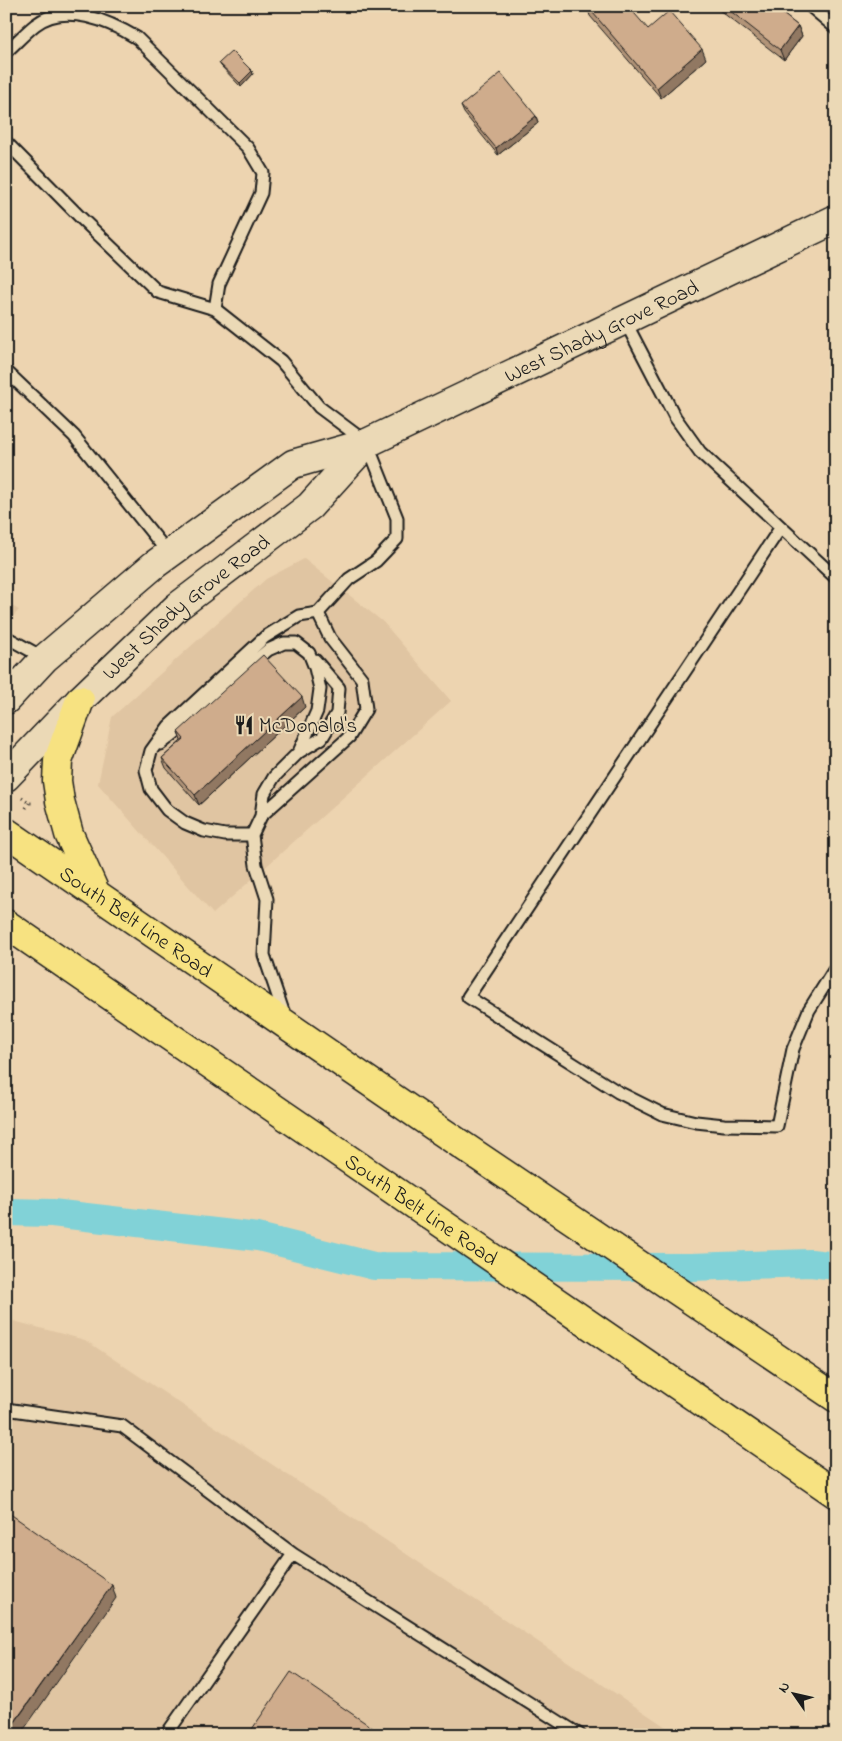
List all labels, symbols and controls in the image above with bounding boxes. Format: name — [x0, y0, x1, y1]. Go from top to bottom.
street label: West Shady Grove Road — [500, 274, 704, 392]
street label: West Shady Grove Road — [96, 528, 277, 688]
place label: McDonald's — [259, 712, 357, 742]
restaurant icon: McDonald's — [233, 714, 255, 736]
street label: South Belt Line Road — [52, 860, 218, 987]
street label: South Belt Line Road — [338, 1148, 503, 1274]
north arrow — [770, 1668, 820, 1718]
text: N — [773, 1678, 796, 1697]

